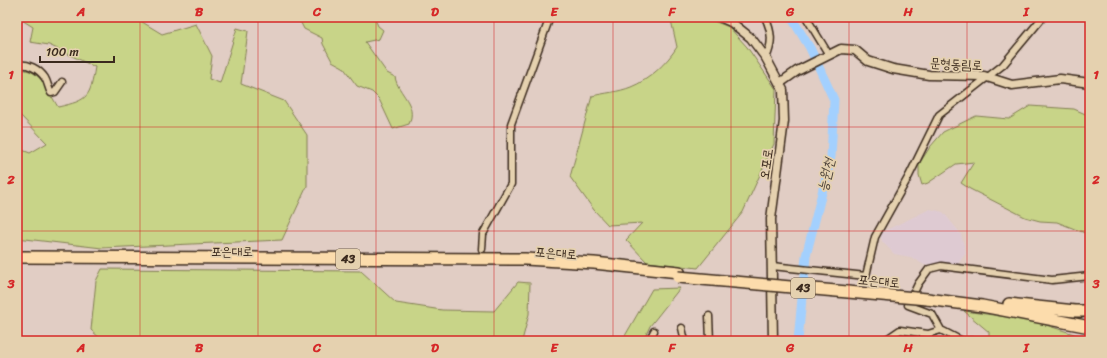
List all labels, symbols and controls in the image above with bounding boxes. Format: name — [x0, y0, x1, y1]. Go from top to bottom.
text: A — [76, 0, 85, 23]
text: B — [195, 0, 204, 23]
text: C — [312, 0, 322, 23]
text: D — [431, 0, 439, 23]
text: E — [550, 0, 559, 23]
text: F — [667, 0, 676, 23]
text: G — [785, 0, 795, 23]
text: H — [902, 0, 913, 23]
text: I — [1022, 0, 1030, 23]
scale bar — [40, 38, 114, 64]
text: 100 m — [46, 41, 79, 63]
street label: 문형동림로 — [929, 51, 983, 77]
text: 1 — [8, 63, 14, 86]
text: 1 — [1093, 63, 1099, 86]
street label: 오포로 — [752, 147, 780, 181]
water label: 능원천 — [810, 154, 842, 194]
text: 2 — [6, 168, 15, 191]
text: 2 — [1091, 168, 1100, 191]
street label: 포은대로 — [211, 240, 253, 263]
street label: 포은대로 — [534, 240, 578, 266]
road number: 43 — [336, 249, 360, 269]
street label: 포은대로 — [857, 268, 901, 294]
text: 3 — [6, 272, 15, 295]
text: 3 — [1091, 272, 1100, 295]
road number: 43 — [791, 278, 815, 298]
text: A — [76, 336, 85, 358]
text: B — [195, 336, 204, 358]
text: C — [312, 336, 322, 358]
text: D — [431, 336, 439, 358]
text: E — [550, 336, 559, 358]
text: F — [667, 336, 676, 358]
text: G — [785, 336, 795, 358]
text: H — [902, 336, 913, 358]
text: I — [1022, 336, 1030, 358]

